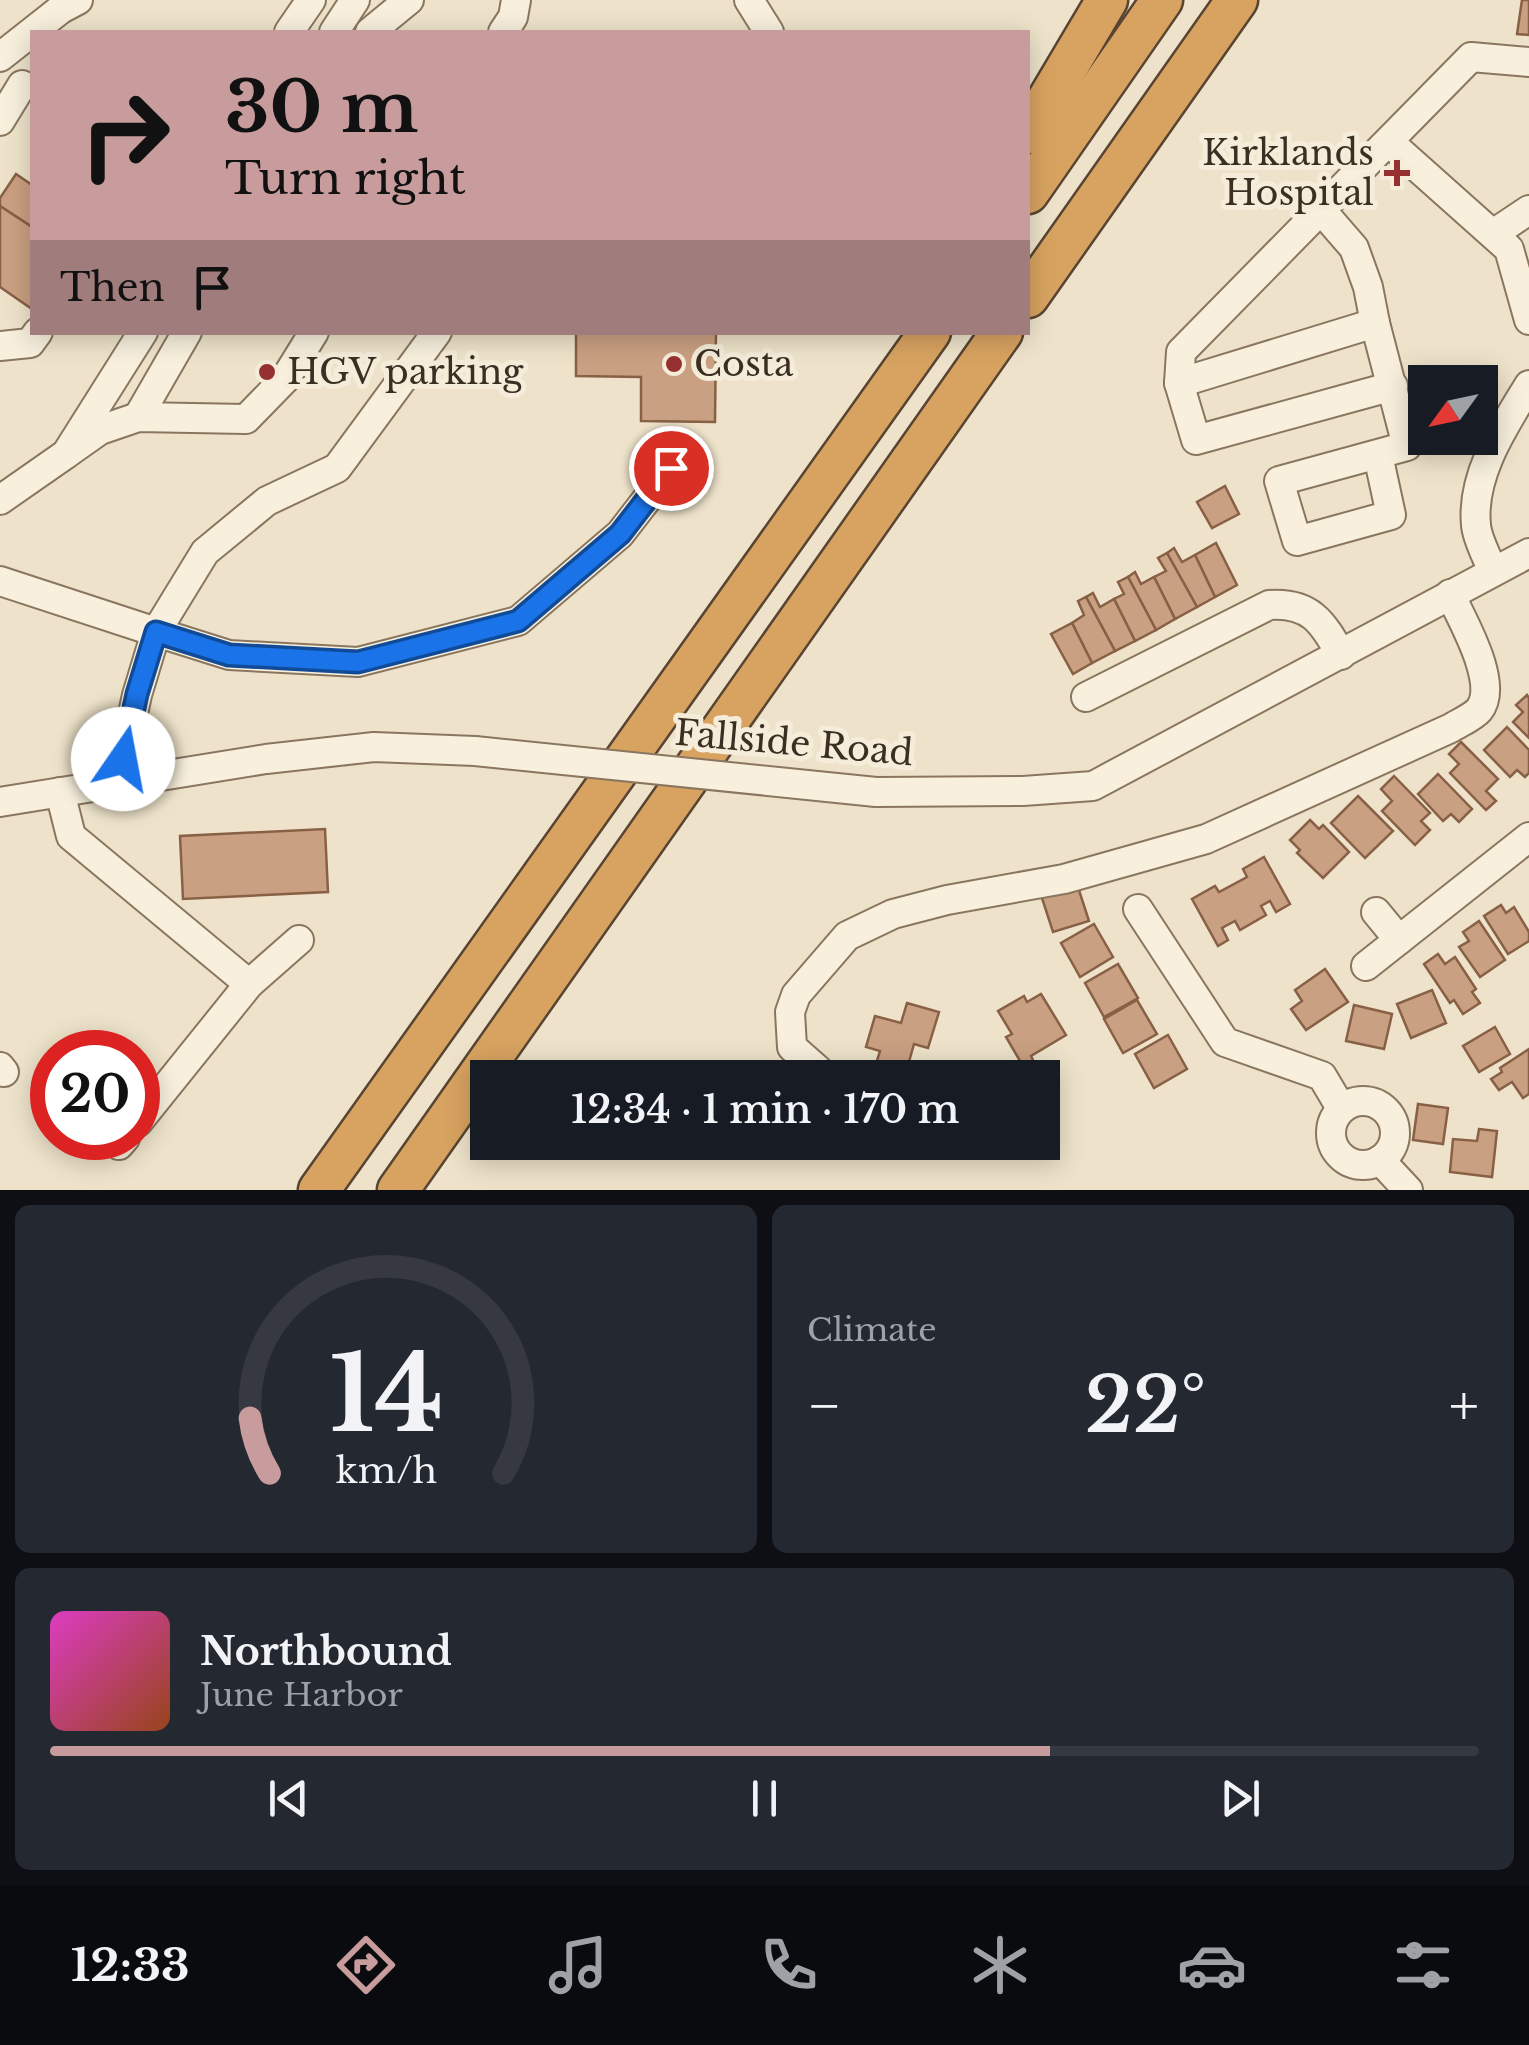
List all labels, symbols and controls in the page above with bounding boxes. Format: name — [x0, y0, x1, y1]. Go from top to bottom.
text: 30 m — [225, 64, 418, 151]
icon: right — [60, 70, 190, 200]
place label: Kirklands Hospital — [1202, 131, 1374, 214]
text: Turn right — [225, 150, 466, 206]
marker: Kirklands Hospital — [1384, 160, 1410, 186]
icon: arrive — [185, 260, 240, 315]
text: Then — [60, 264, 165, 311]
place label: Costa — [694, 342, 794, 385]
place label: HGV parking — [287, 350, 524, 393]
marker: Costa — [663, 353, 685, 375]
marker: HGV parking — [256, 361, 278, 383]
north arrow — [1408, 365, 1498, 455]
map controls — [1408, 365, 1498, 455]
pin — [629, 426, 714, 511]
icon: arrive — [644, 441, 699, 496]
position arrow — [71, 707, 175, 811]
street label: Fallside Road — [673, 711, 915, 774]
speed limit sign: 20 — [30, 1030, 160, 1160]
text: 12:34 · 1 min · 170 m — [571, 1086, 959, 1133]
text: Climate — [807, 1310, 936, 1350]
text: 14 — [329, 1330, 443, 1459]
text: 22° — [1085, 1359, 1206, 1452]
text: − — [807, 1372, 842, 1440]
text: + — [1449, 1372, 1479, 1440]
text: km/h — [335, 1448, 437, 1493]
text: Northbound — [200, 1628, 452, 1675]
text: June Harbor — [200, 1675, 403, 1715]
icon: previous — [261, 1771, 316, 1826]
icon: pause — [737, 1771, 792, 1826]
icon: next — [1213, 1771, 1268, 1826]
icon: directions — [331, 1930, 401, 2000]
icon: music — [543, 1930, 613, 2000]
icon: phone — [754, 1930, 824, 2000]
icon: climate — [965, 1930, 1035, 2000]
icon: car — [1177, 1930, 1247, 2000]
icon: filters — [1388, 1930, 1458, 2000]
text: 12:33 — [71, 1937, 190, 1993]

